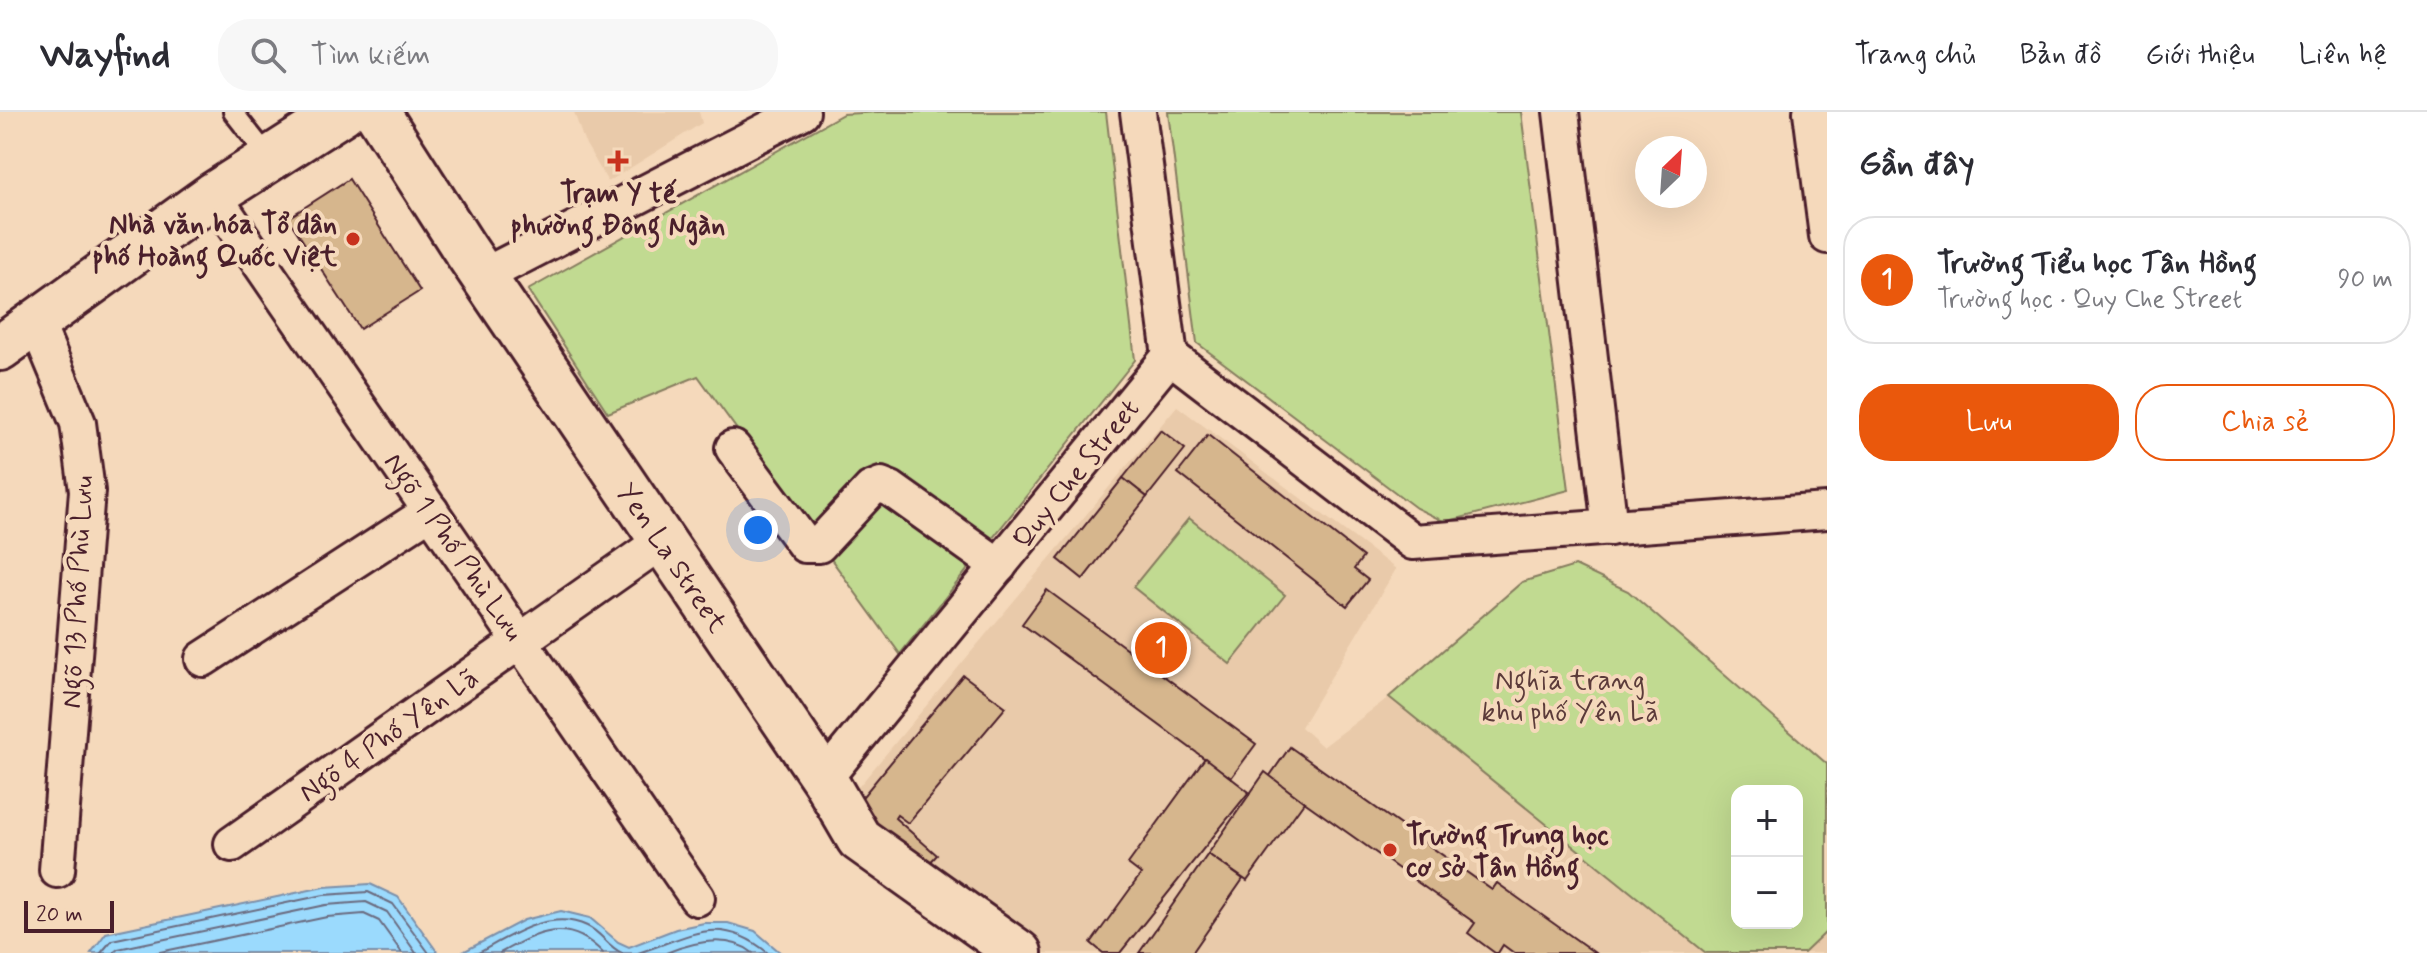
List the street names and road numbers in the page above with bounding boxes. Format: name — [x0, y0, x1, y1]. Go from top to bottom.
street label: Quy Che Street — [1005, 392, 1149, 557]
street label: Ngõ 1 Phố Phù Lưu — [372, 446, 532, 650]
street label: Ngõ 13 Phố Phù Lưu — [54, 475, 106, 710]
street label: Yen La Street — [607, 476, 735, 641]
street label: Ngõ 4 Phố Yên Lã — [292, 660, 488, 814]

